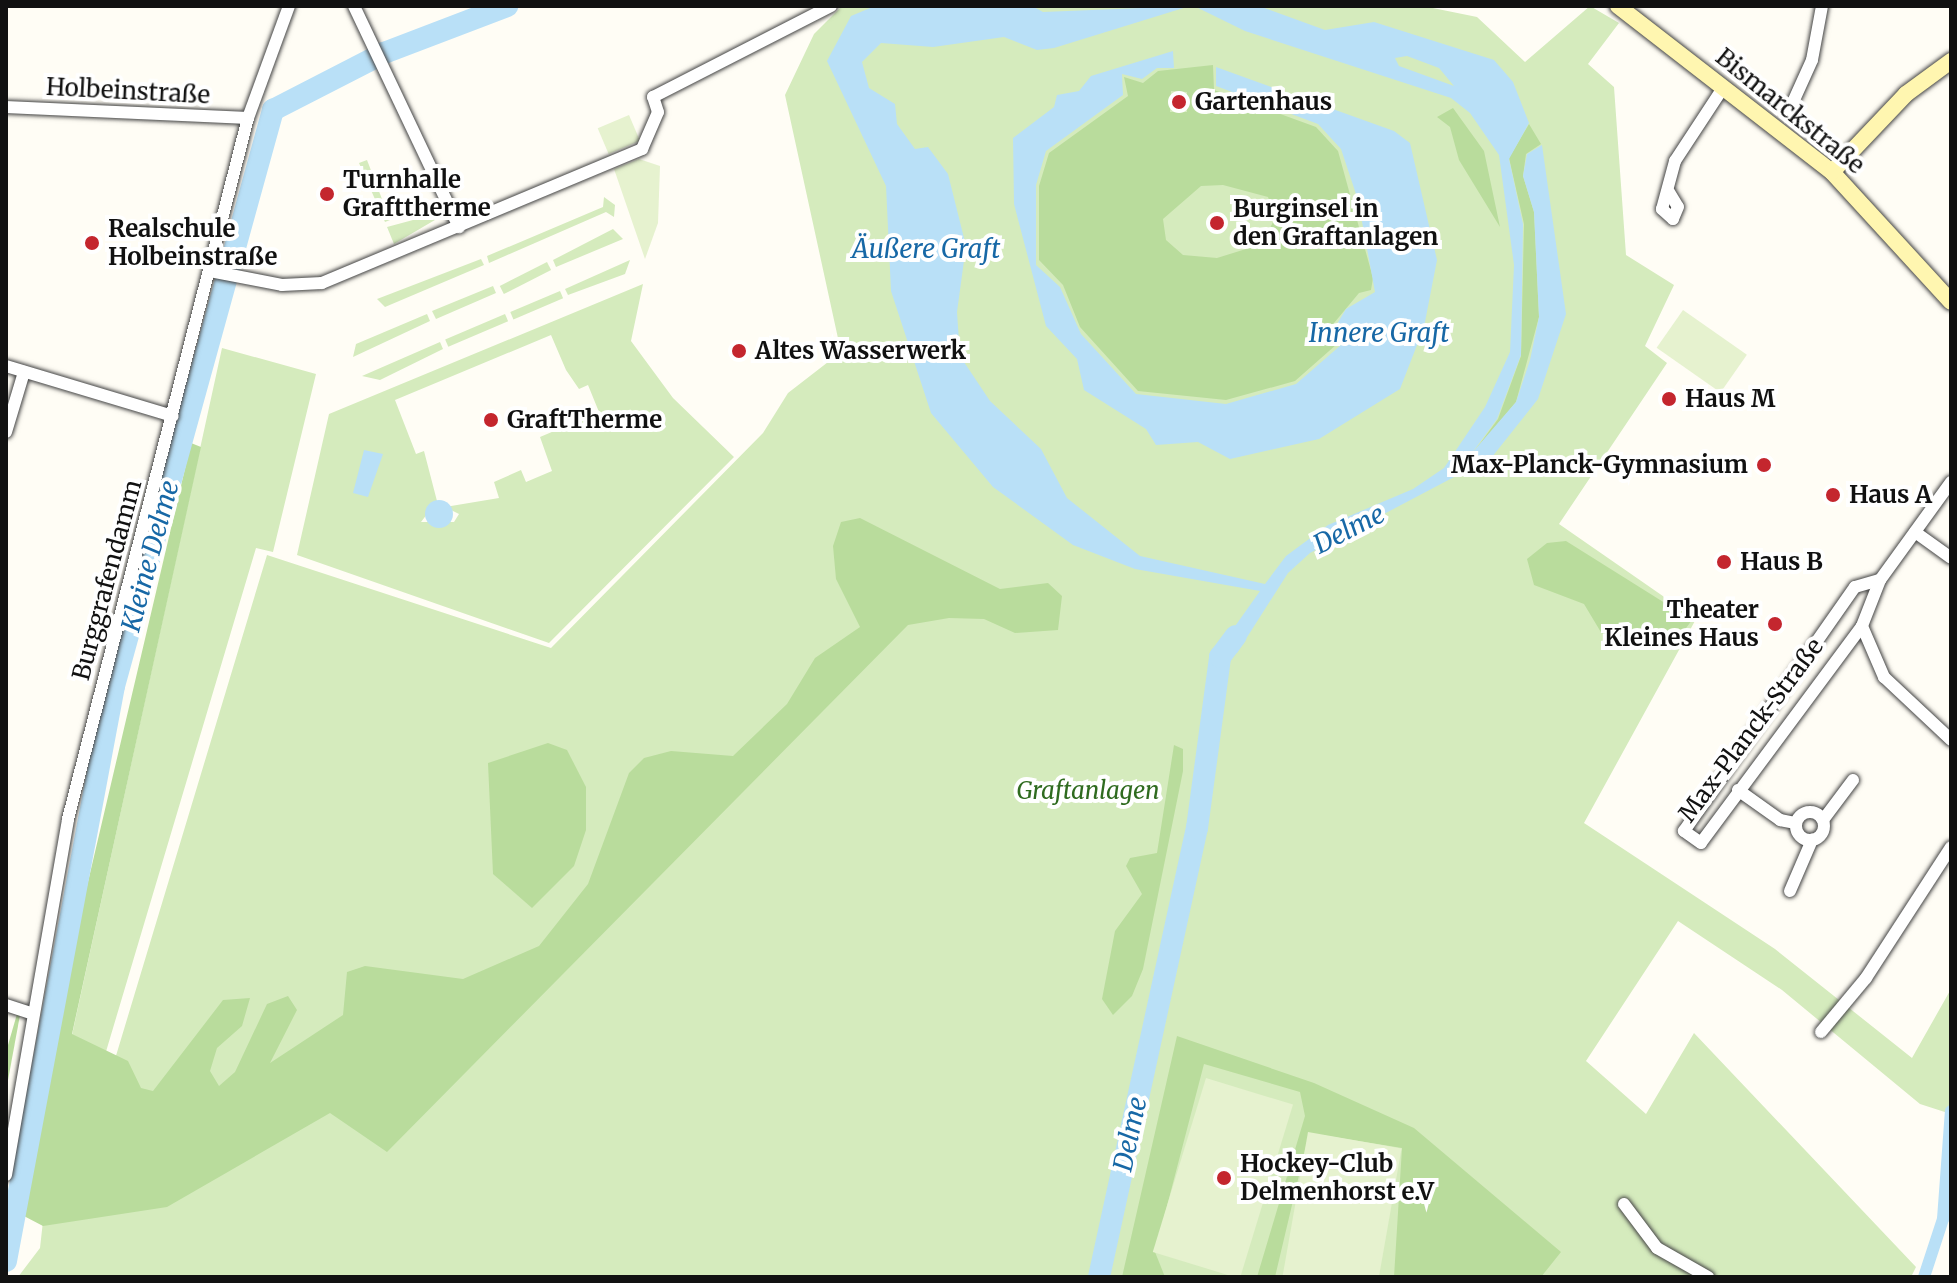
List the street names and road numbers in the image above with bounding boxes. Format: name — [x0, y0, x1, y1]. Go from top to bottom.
street label: Bismarckstraße — [1710, 42, 1870, 180]
street label: Holbeinstraße — [45, 72, 211, 110]
street label: Burggrafendamm — [66, 477, 148, 683]
street label: Max-Planck-Straße — [1673, 633, 1829, 827]

